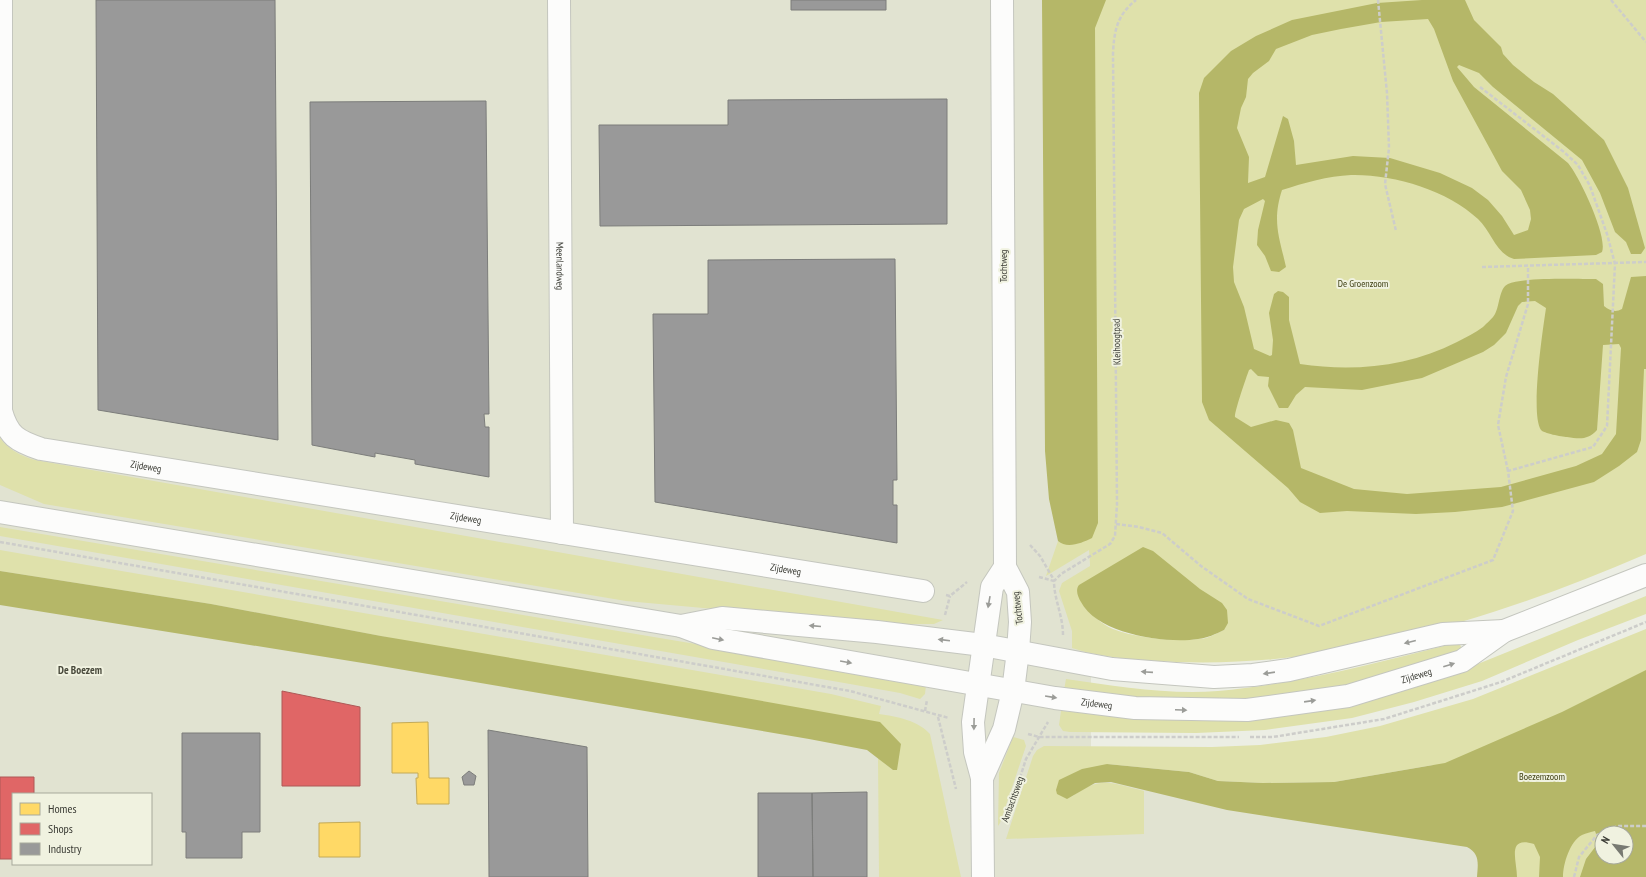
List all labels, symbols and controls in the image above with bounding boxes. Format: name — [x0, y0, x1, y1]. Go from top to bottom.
street label: Meenlandweg — [553, 242, 567, 290]
street label: Tochtweg — [997, 250, 1010, 282]
park label: De Groenzoom — [1338, 277, 1388, 290]
street label: Kleihoogtpad — [1110, 319, 1123, 365]
street label: Zijdeweg — [129, 457, 162, 475]
street label: Zijdeweg — [449, 509, 482, 527]
street label: Zijdeweg — [769, 560, 802, 578]
street label: Tochtweg — [1009, 591, 1026, 625]
one-way arrow — [986, 596, 992, 609]
one-way arrow — [809, 623, 821, 630]
one-way arrow — [712, 636, 724, 642]
one-way arrow — [938, 637, 950, 643]
one-way arrow — [1403, 640, 1416, 646]
one-way arrow — [840, 659, 852, 665]
one-way arrow — [1443, 662, 1455, 668]
district label: De Boezem — [58, 663, 102, 677]
street label: Zijdeweg — [1400, 665, 1433, 686]
one-way arrow — [1141, 668, 1153, 675]
one-way arrow — [1263, 669, 1275, 676]
one-way arrow — [1045, 694, 1057, 700]
street label: Zijdeweg — [1080, 695, 1113, 712]
one-way arrow — [1304, 698, 1316, 704]
one-way arrow — [1175, 707, 1188, 713]
one-way arrow — [971, 718, 977, 731]
park label: Boezemzoom — [1519, 770, 1565, 783]
street label: Ambachtsweg — [998, 774, 1027, 824]
legend — [12, 793, 152, 865]
text: Homes — [48, 801, 76, 816]
text: Shops — [48, 821, 73, 836]
north arrow — [1594, 825, 1634, 865]
text: N — [1598, 834, 1613, 846]
text: Industry — [48, 841, 82, 856]

